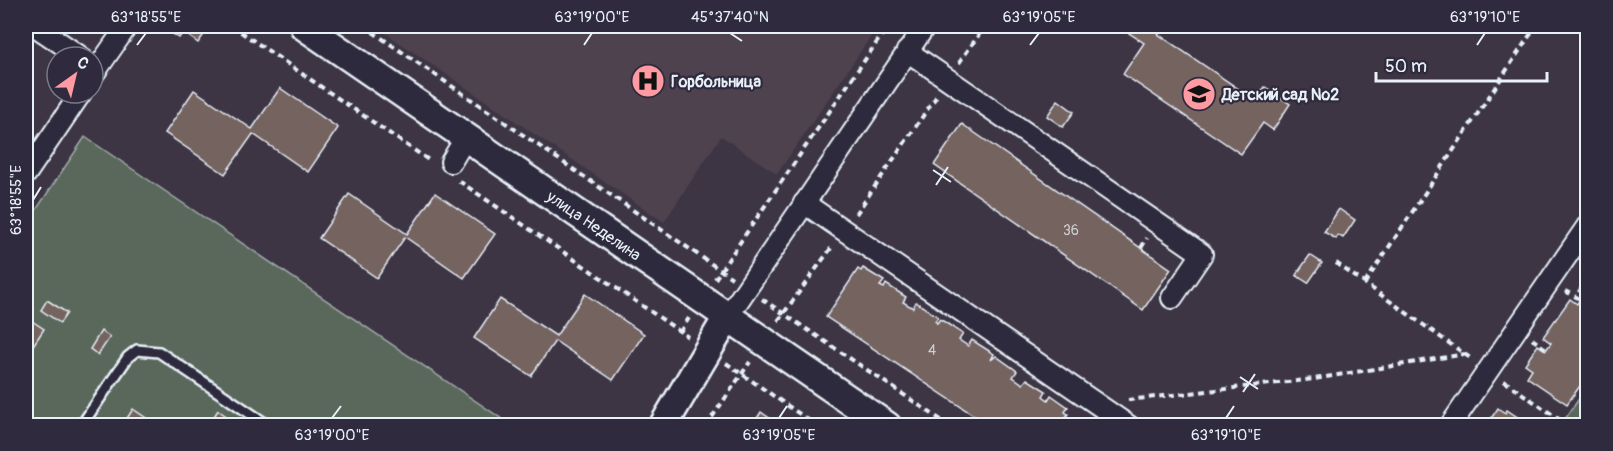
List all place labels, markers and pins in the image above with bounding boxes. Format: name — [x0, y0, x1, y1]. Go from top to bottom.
hospital icon: Горбольница — [630, 63, 666, 99]
place label: Горбольница — [671, 72, 761, 92]
school or university icon: Детский сад №2 — [1181, 76, 1217, 112]
place label: Детский сад №2 — [1221, 85, 1339, 105]

